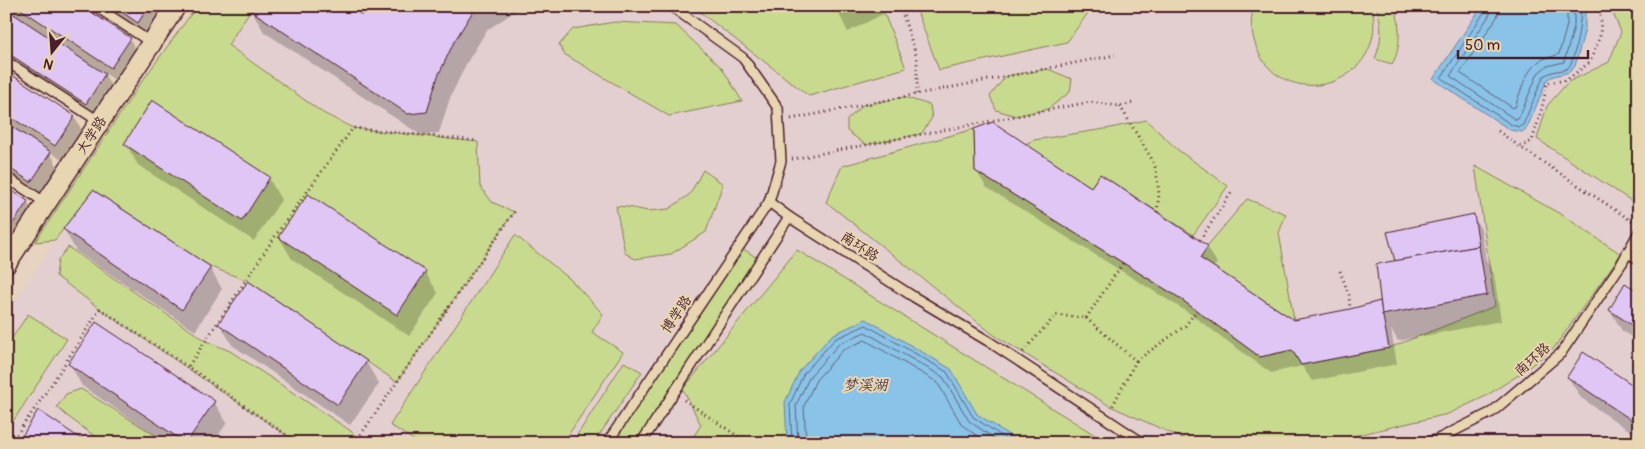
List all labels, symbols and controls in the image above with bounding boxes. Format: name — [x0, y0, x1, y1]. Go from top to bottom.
north arrow — [28, 28, 78, 78]
scale bar — [1458, 28, 1588, 60]
text: 50 m — [1465, 36, 1500, 55]
text: N — [41, 54, 55, 73]
street label: 大学路 — [73, 113, 110, 158]
street label: 南环路 — [837, 228, 882, 265]
street label: 博学路 — [658, 292, 695, 336]
street label: 南环路 — [1511, 339, 1554, 380]
water label: 梦溪湖 — [842, 376, 889, 395]

